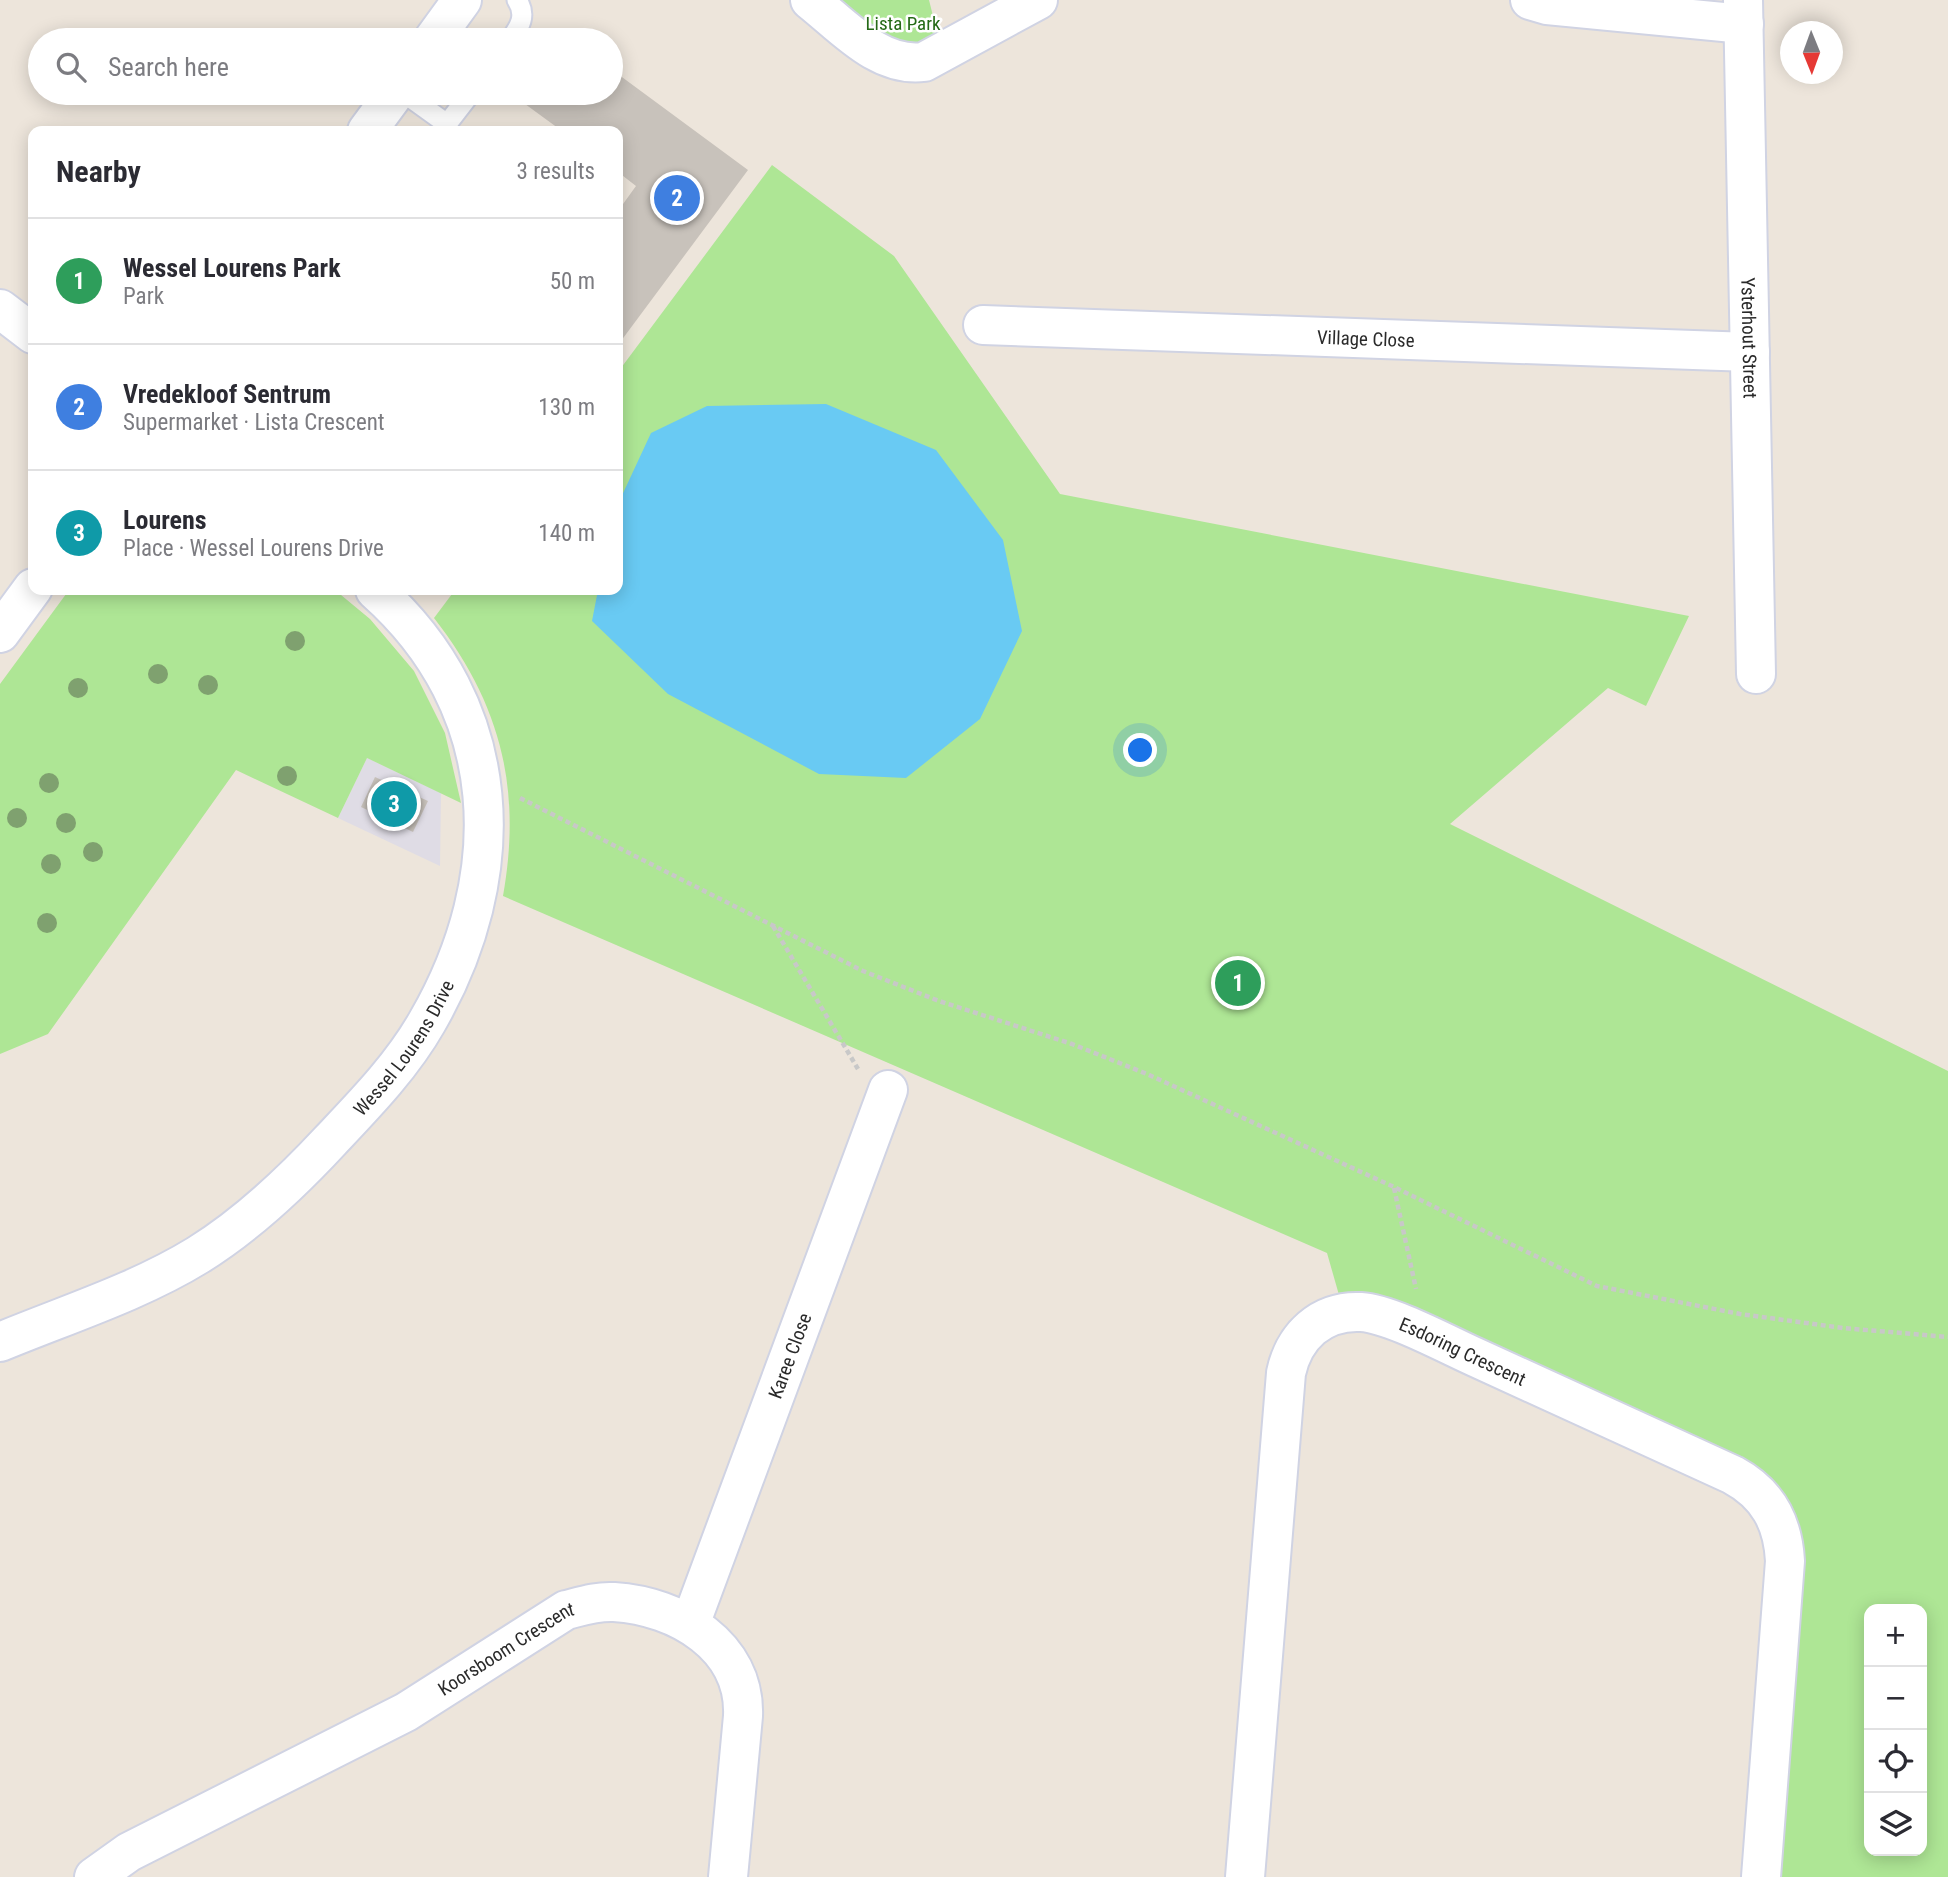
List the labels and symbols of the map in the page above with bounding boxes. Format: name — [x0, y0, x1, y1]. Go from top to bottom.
park label: Lista Park — [865, 12, 941, 35]
north arrow — [1780, 21, 1843, 84]
pin: 2 — [654, 172, 700, 224]
street label: Ysterhout Street — [1737, 277, 1762, 399]
street label: Village Close — [1316, 325, 1415, 352]
your location — [1123, 733, 1157, 767]
pin: 3 — [371, 778, 417, 830]
pin: 1 — [1215, 957, 1261, 1009]
street label: Wessel Lourens Drive — [348, 976, 459, 1120]
street label: Karee Close — [763, 1310, 816, 1402]
street label: Esdoring Crescent — [1396, 1312, 1530, 1390]
street label: Koorsboom Crescent — [434, 1597, 576, 1700]

